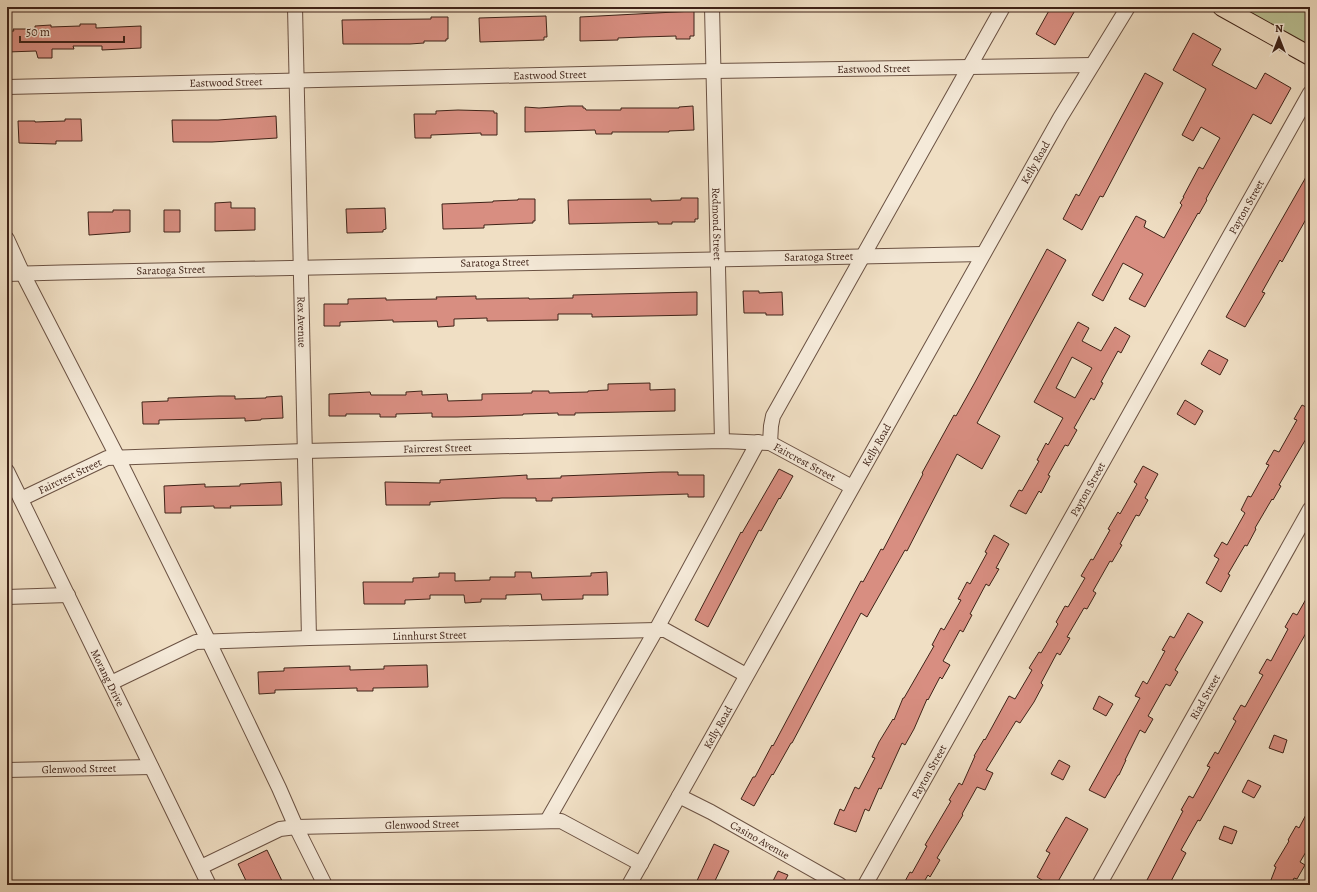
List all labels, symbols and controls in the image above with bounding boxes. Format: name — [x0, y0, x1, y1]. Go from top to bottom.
scale bar — [20, 18, 124, 44]
north arrow — [1259, 18, 1299, 58]
text: N — [1275, 21, 1283, 36]
text: 50 m — [26, 24, 50, 40]
street label: Eastwood Street — [837, 60, 911, 77]
street label: Eastwood Street — [513, 66, 587, 83]
street label: Eastwood Street — [189, 74, 263, 90]
street label: Kelly Road — [1017, 138, 1053, 186]
street label: Payton Street — [1225, 177, 1268, 237]
street label: Redmond Street — [709, 187, 725, 261]
street label: Saratoga Street — [784, 248, 854, 264]
street label: Saratoga Street — [460, 254, 530, 270]
street label: Saratoga Street — [136, 261, 206, 278]
street label: Rex Avenue — [294, 296, 310, 348]
street label: Kelly Road — [858, 421, 894, 469]
street label: Faircrest Street — [403, 439, 472, 456]
street label: Faircrest Street — [771, 439, 839, 485]
street label: Faircrest Street — [36, 454, 104, 497]
street label: Payton Street — [1066, 459, 1109, 519]
street label: Linnhurst Street — [392, 627, 467, 644]
street label: Morang Drive — [87, 646, 128, 709]
street label: Riad Street — [1186, 671, 1224, 722]
street label: Kelly Road — [700, 703, 736, 751]
street label: Payton Street — [907, 741, 950, 802]
street label: Glenwood Street — [42, 760, 117, 777]
street label: Glenwood Street — [385, 816, 460, 832]
street label: Casino Avenue — [727, 817, 792, 863]

